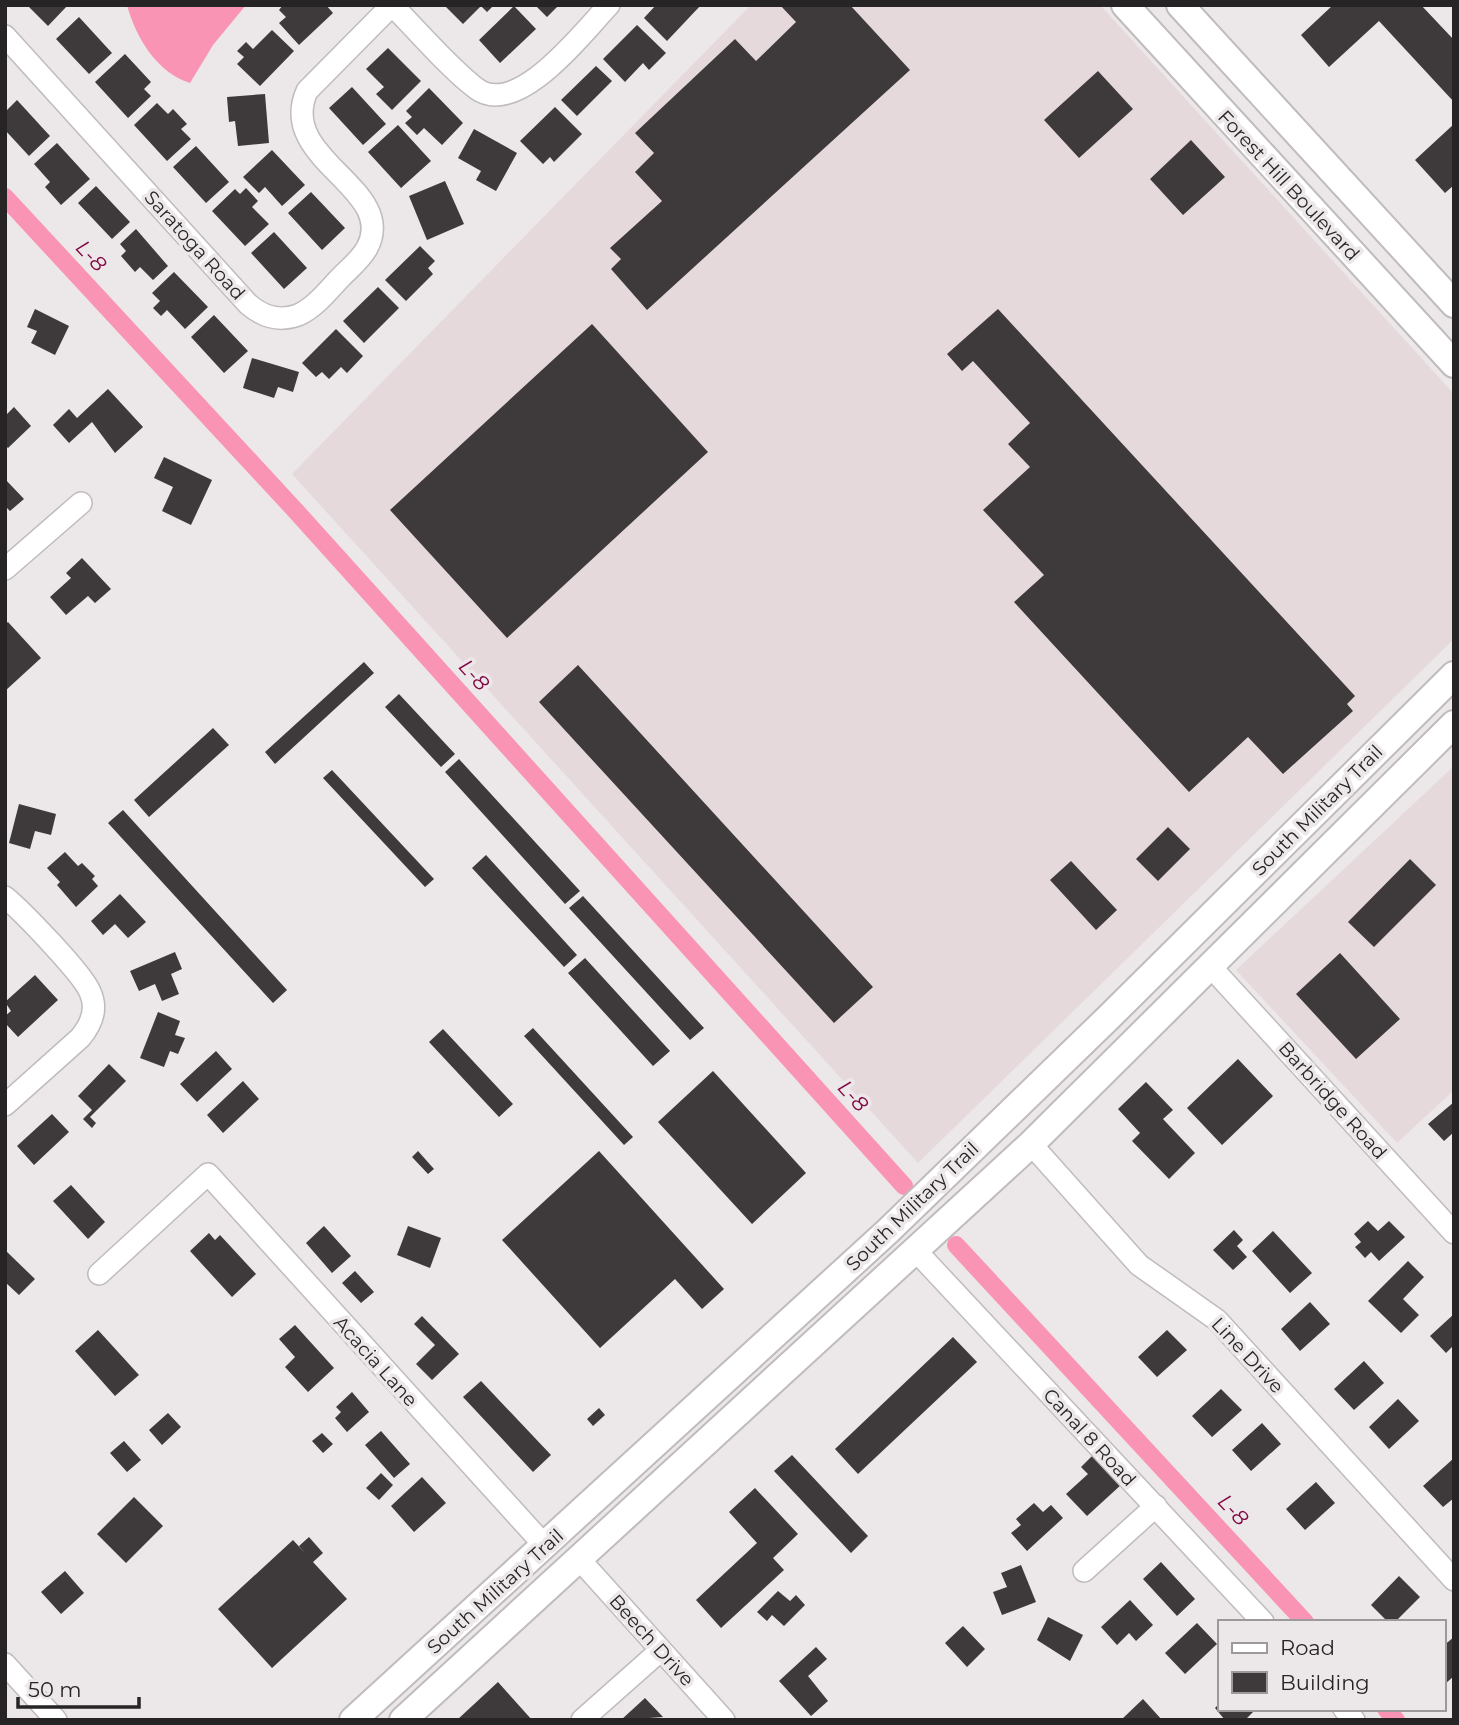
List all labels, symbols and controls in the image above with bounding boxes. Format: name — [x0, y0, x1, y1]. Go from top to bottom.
street label: Forest Hill Boulevard — [1213, 105, 1364, 265]
street label: Saratoga Road — [140, 186, 250, 305]
water label: L-8 — [71, 235, 112, 276]
water label: L-8 — [454, 654, 495, 695]
street label: South Military Trail — [1247, 740, 1388, 881]
street label: Barbridge Road — [1274, 1037, 1392, 1164]
water label: L-8 — [833, 1075, 874, 1116]
street label: South Military Trail — [841, 1137, 983, 1276]
street label: Acacia Lane — [329, 1311, 422, 1411]
street label: Line Drive — [1207, 1313, 1289, 1398]
street label: Canal 8 Road — [1038, 1384, 1141, 1491]
water label: L-8 — [1213, 1489, 1254, 1530]
street label: South Military Trail — [422, 1524, 568, 1659]
street label: Beech Drive — [604, 1590, 699, 1691]
legend — [1218, 1620, 1445, 1711]
text: Road — [1280, 1635, 1335, 1660]
scale bar — [18, 1666, 138, 1710]
text: Building — [1280, 1670, 1370, 1695]
text: 50 m — [28, 1677, 82, 1702]

